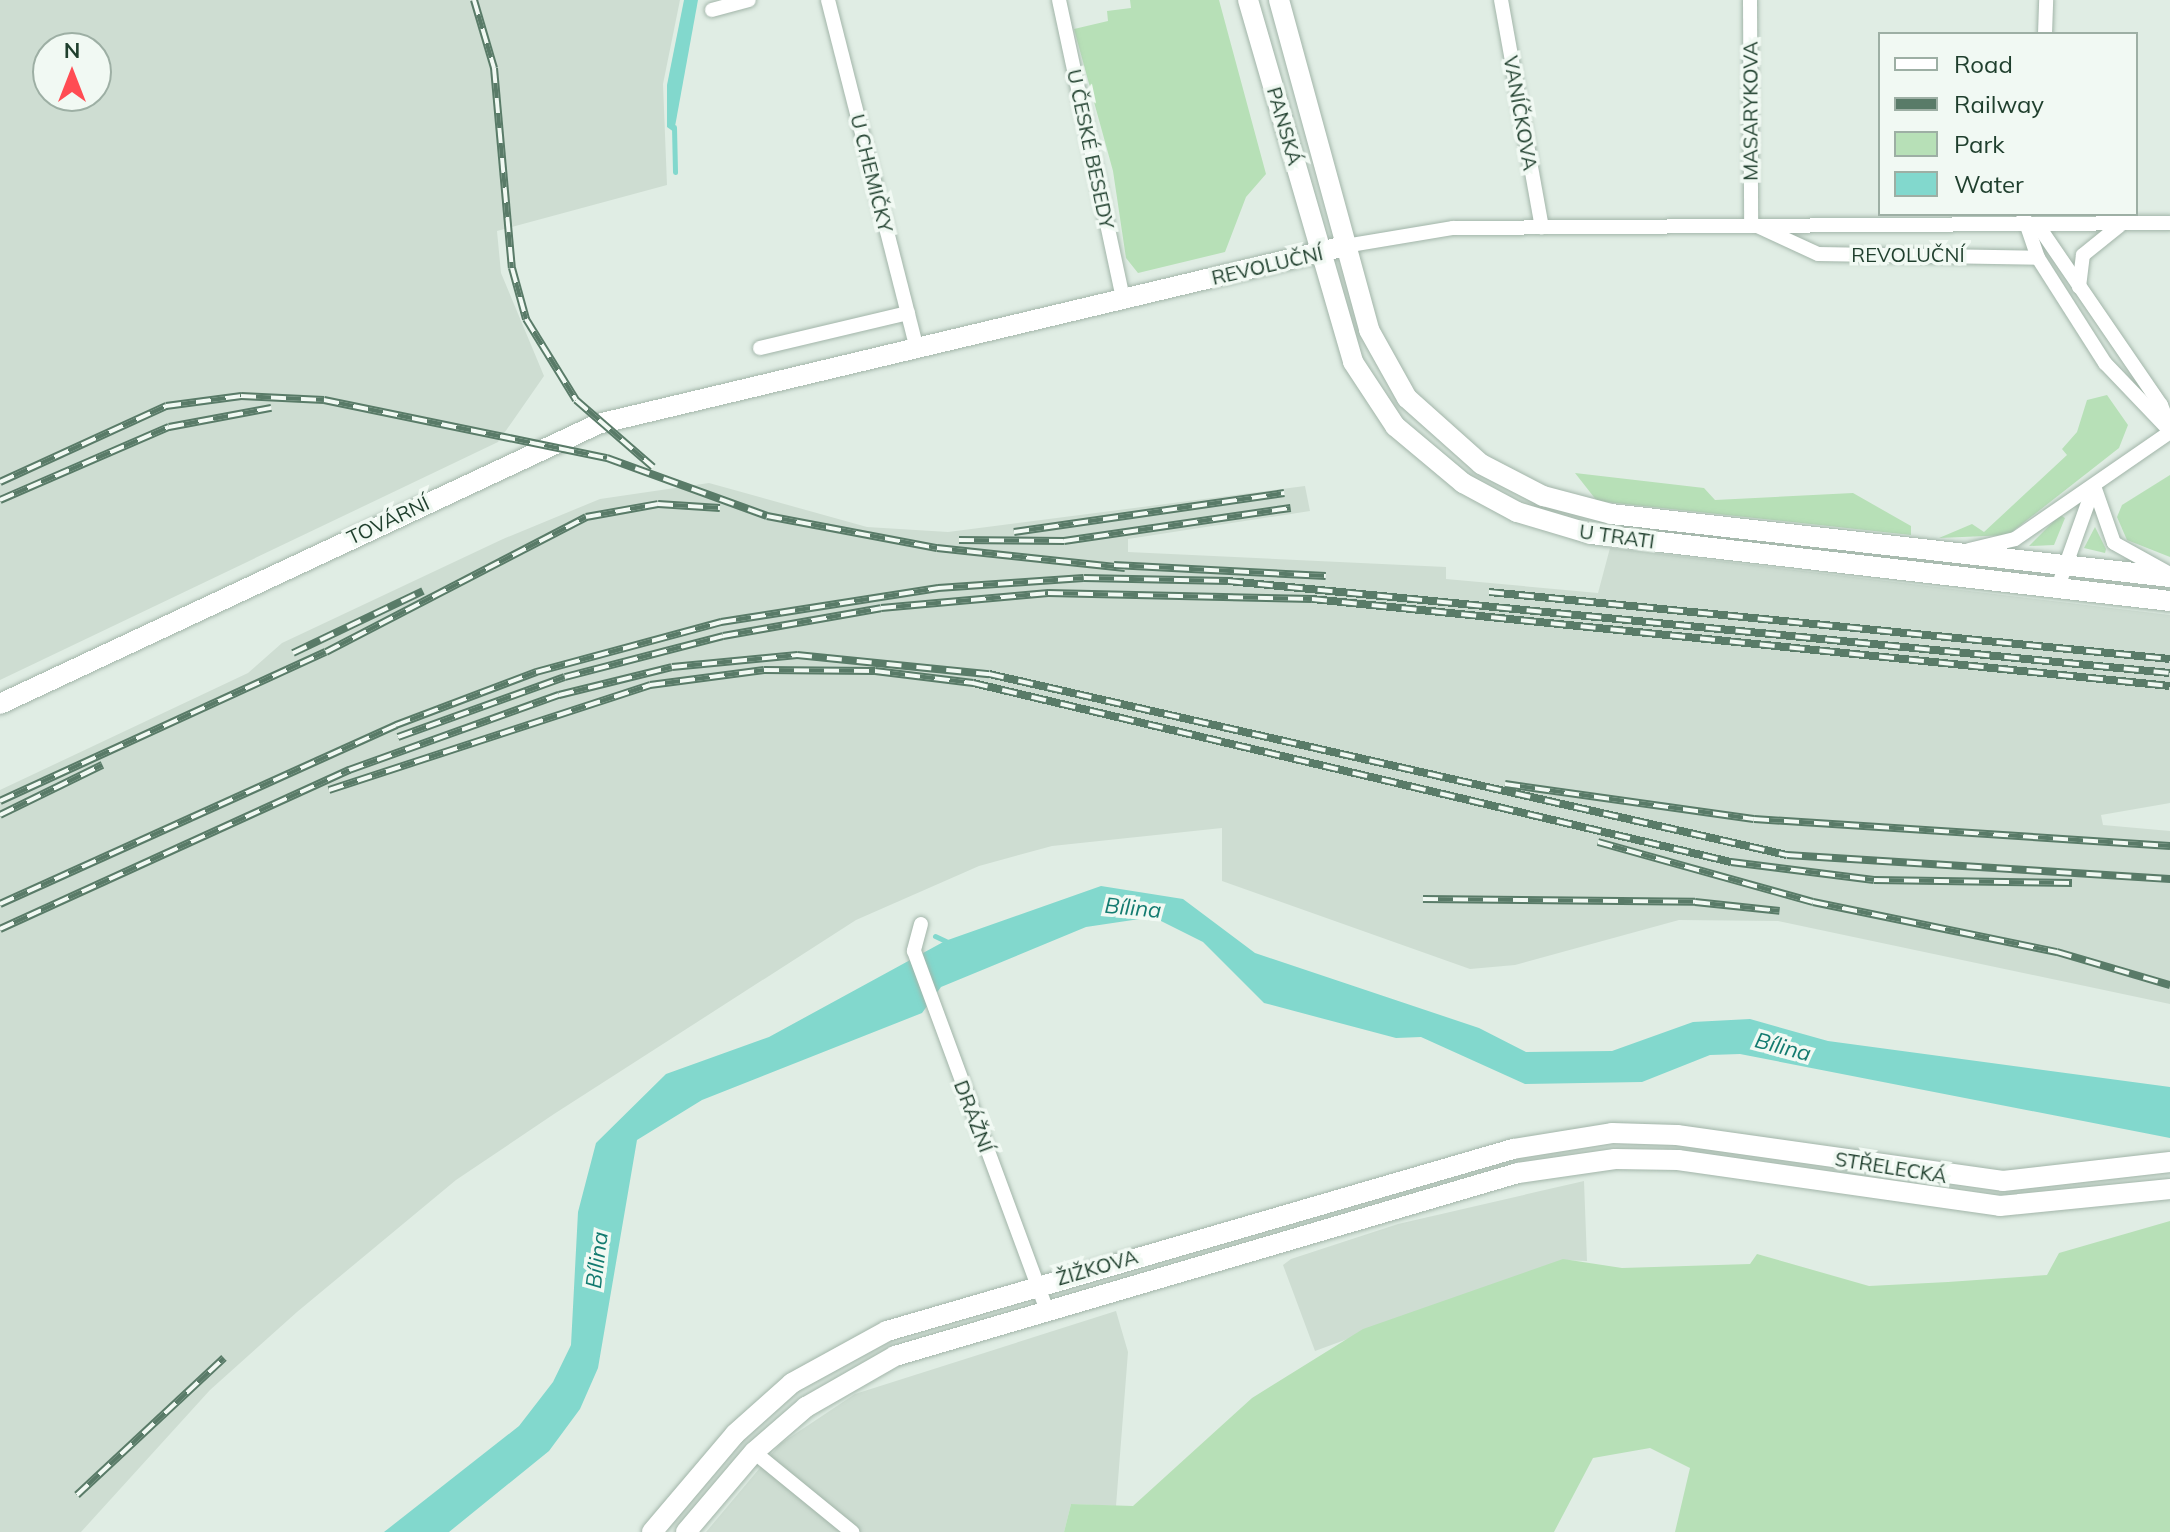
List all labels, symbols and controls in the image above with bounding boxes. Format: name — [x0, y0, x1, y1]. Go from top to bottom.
north arrow — [32, 32, 112, 112]
legend — [1878, 32, 2138, 216]
text: N — [64, 36, 80, 64]
street label: MASARYKOVA — [1738, 41, 1762, 181]
text: Road — [1954, 49, 2013, 79]
street label: VANÍČKOVA — [1499, 54, 1543, 172]
street label: U ČESKÉ BESEDY — [1062, 67, 1120, 231]
street label: PANSKÁ — [1262, 84, 1308, 168]
text: Railway — [1954, 89, 2044, 119]
street label: U CHEMIČKY — [846, 112, 898, 234]
text: Park — [1954, 129, 2005, 159]
text: Water — [1954, 169, 2024, 199]
street label: REVOLUČNÍ — [1209, 241, 1325, 289]
street label: REVOLUČNÍ — [1851, 242, 1965, 266]
street label: TOVÁRNÍ — [343, 491, 433, 549]
street label: U TRATI — [1578, 519, 1656, 553]
water label: Bílina — [1103, 892, 1163, 924]
water label: Bílina — [1752, 1027, 1814, 1067]
street label: DRÁŽNÍ — [949, 1077, 999, 1155]
street label: STŘELECKÁ — [1833, 1146, 1949, 1188]
water label: Bílina — [580, 1230, 614, 1290]
street label: ŽIŽKOVA — [1053, 1244, 1141, 1290]

